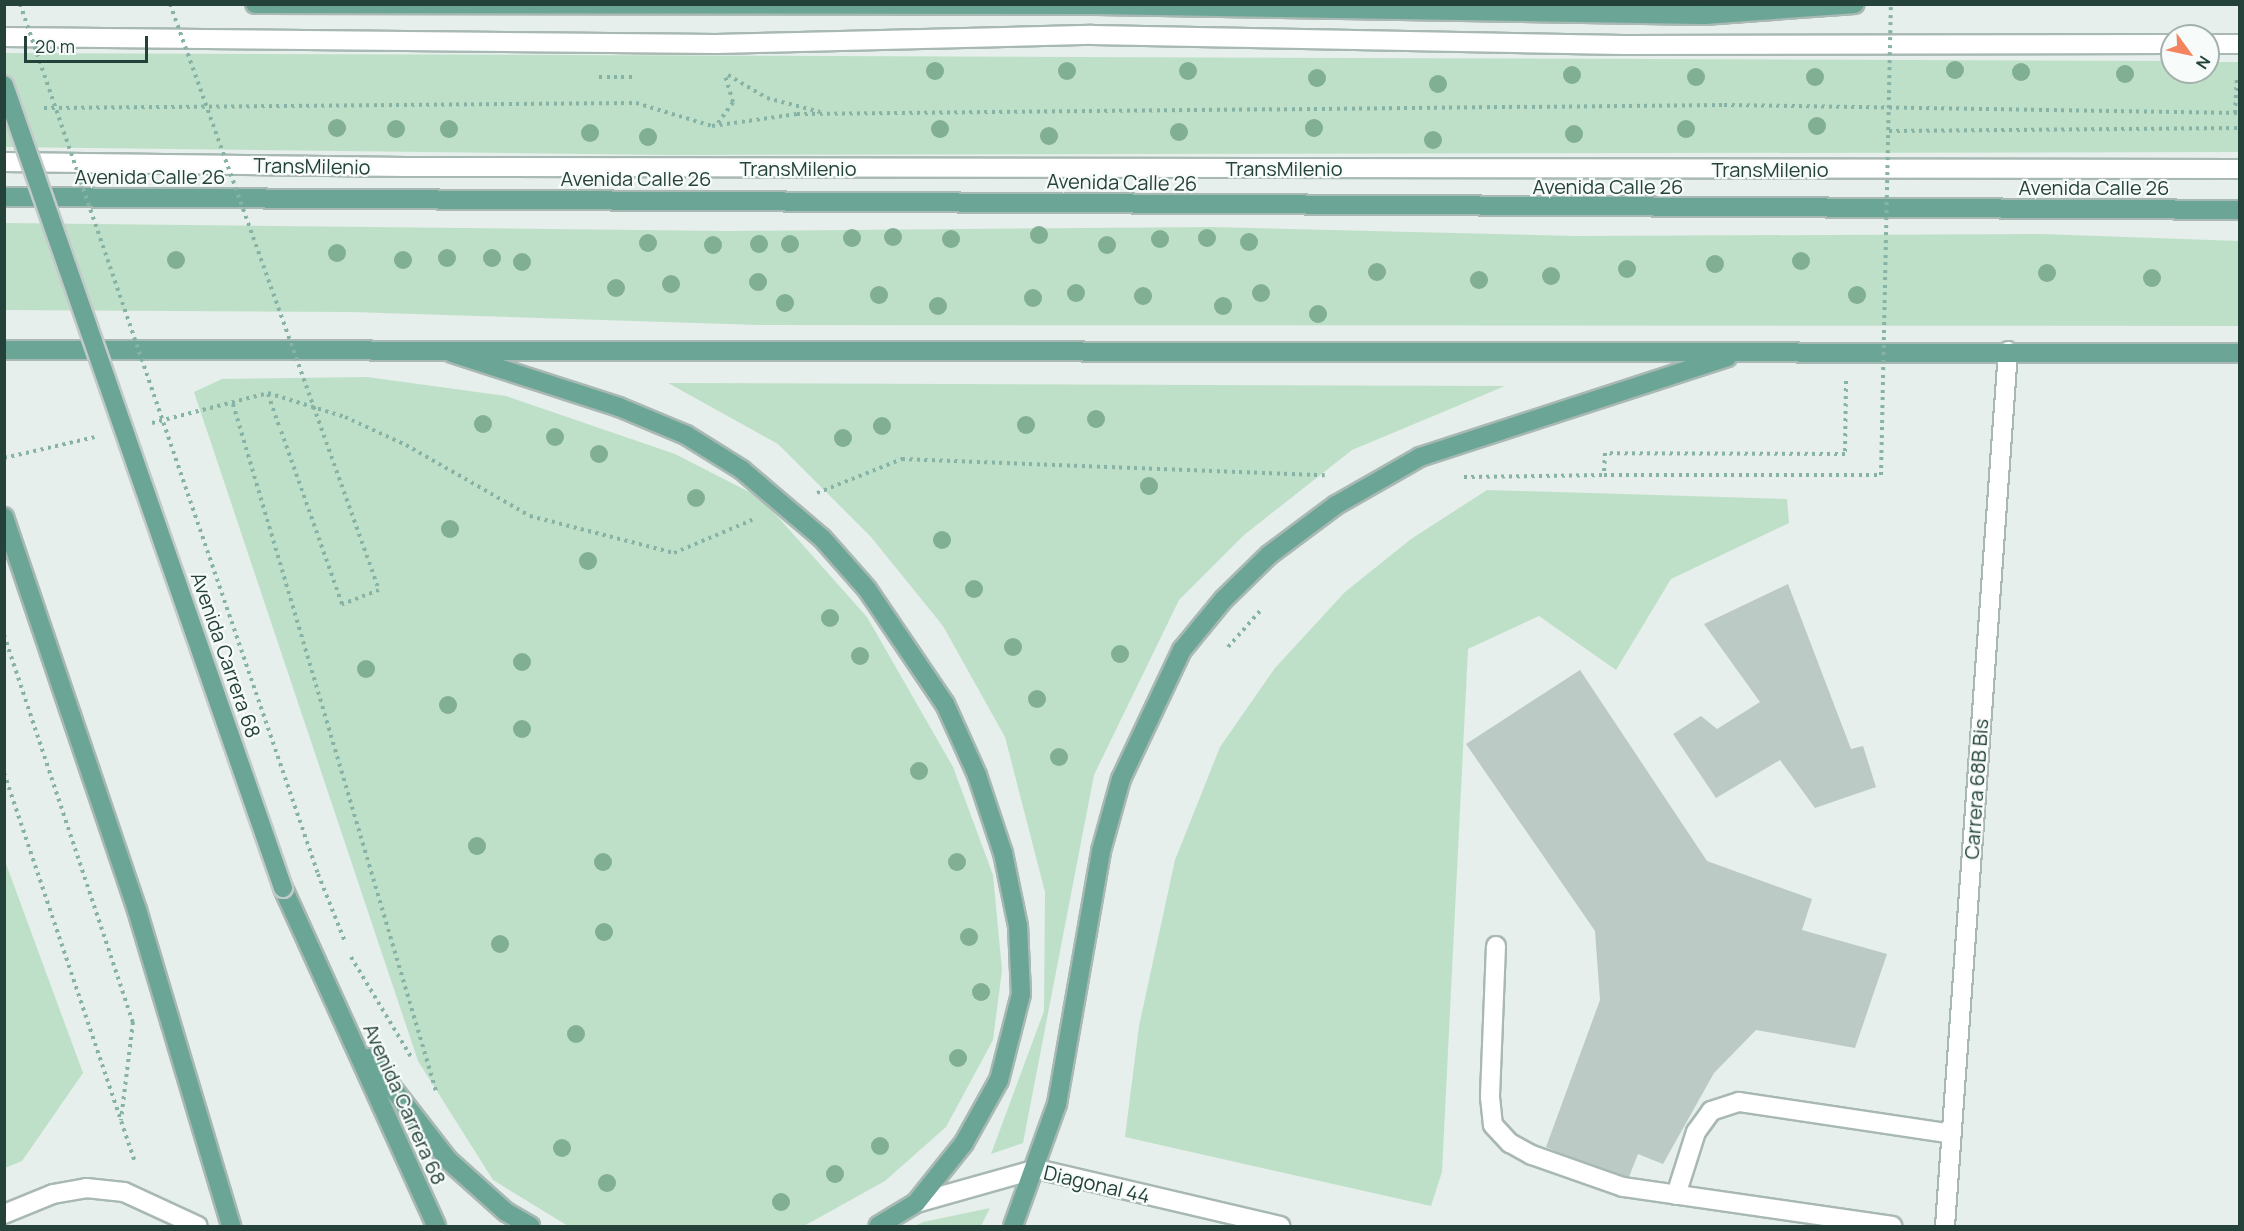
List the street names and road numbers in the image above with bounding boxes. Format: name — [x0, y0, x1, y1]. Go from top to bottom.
street label: TransMilenio — [253, 153, 371, 179]
street label: TransMilenio — [739, 156, 857, 180]
street label: TransMilenio — [1225, 156, 1343, 180]
street label: TransMilenio — [1711, 157, 1829, 181]
street label: Avenida Calle 26 — [75, 164, 225, 188]
street label: Avenida Calle 26 — [561, 166, 711, 190]
street label: Avenida Calle 26 — [1046, 169, 1198, 195]
street label: Avenida Calle 26 — [1533, 174, 1683, 198]
street label: Avenida Calle 26 — [2019, 175, 2169, 199]
street label: Avenida Carrera 68 — [186, 569, 266, 741]
street label: Carrera 68B Bis — [1959, 718, 1993, 860]
street label: Avenida Carrera 68 — [359, 1020, 451, 1188]
street label: Diagonal 44 — [1042, 1160, 1152, 1208]

